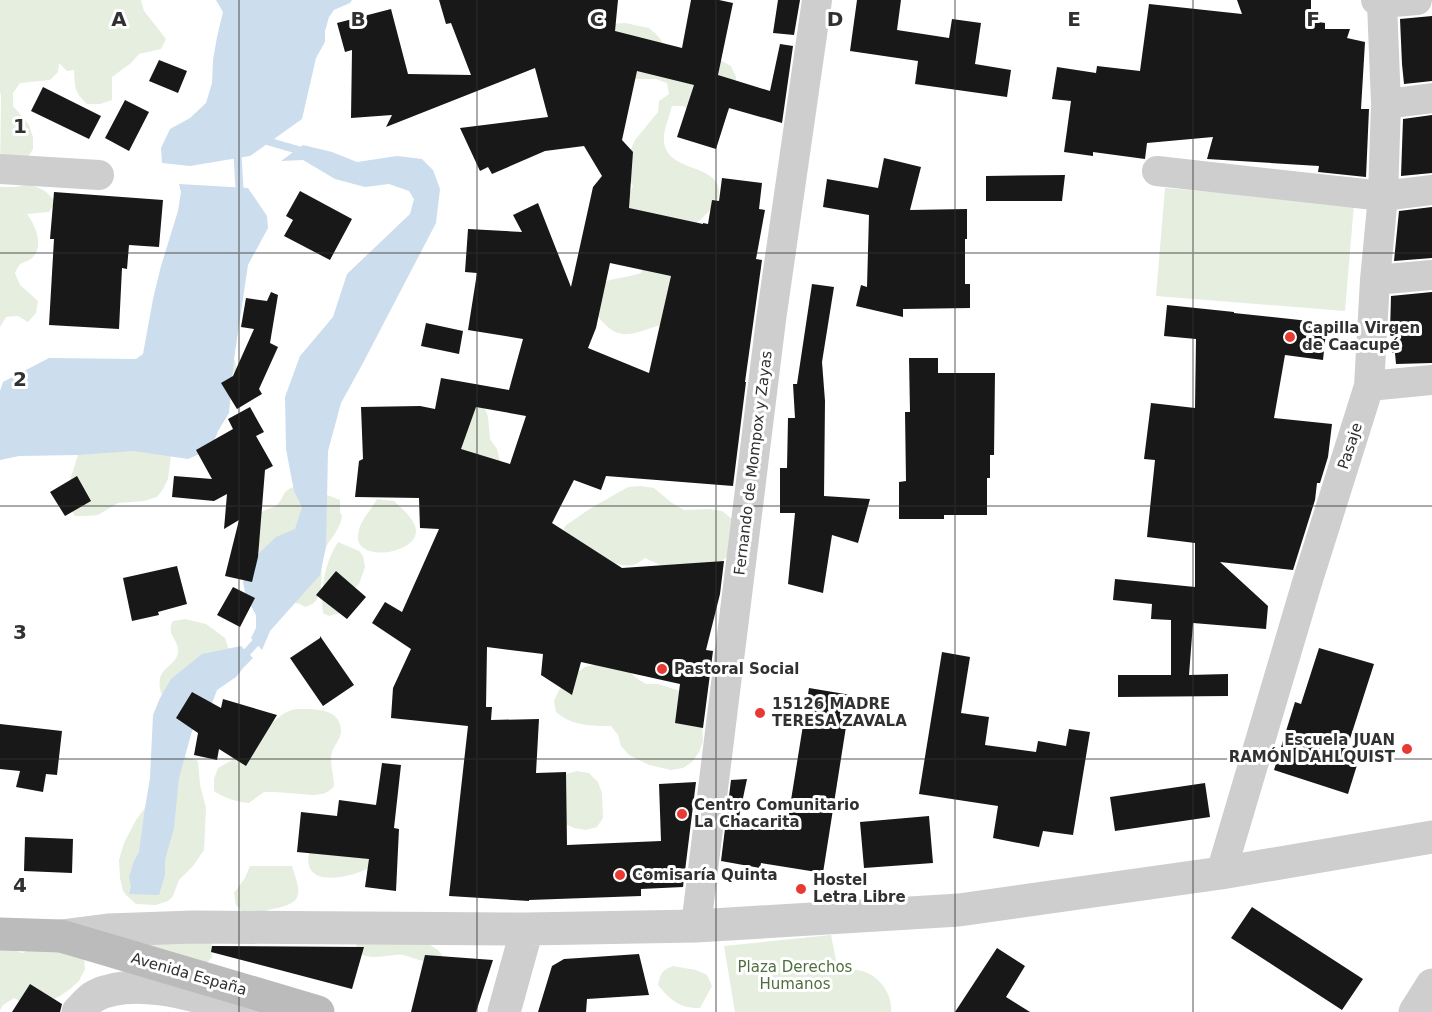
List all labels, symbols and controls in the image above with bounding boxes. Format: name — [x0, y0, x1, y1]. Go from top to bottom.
text: A — [111, 7, 127, 31]
text: B — [350, 7, 366, 31]
text: C — [590, 7, 604, 31]
text: D — [827, 7, 843, 31]
text: E — [1067, 7, 1081, 31]
text: F — [1306, 7, 1320, 31]
text: 1 — [13, 114, 27, 138]
place label: Capilla Virgen de Caacupé — [1302, 319, 1420, 354]
marker: Capilla Virgen de Caacupé — [1283, 330, 1297, 344]
street label: Fernando de Mompox y Zayas — [730, 350, 776, 576]
text: 2 — [13, 367, 27, 391]
street label: Pasaje — [1334, 420, 1366, 472]
text: 3 — [13, 620, 27, 644]
place label: Pastoral Social — [674, 660, 799, 678]
marker: Pastoral Social — [655, 662, 669, 676]
place label: 15126 MADRE TERESA ZAVALA — [772, 695, 907, 730]
marker: 15126 MADRE TERESA ZAVALA — [753, 706, 767, 720]
place label: Escuela JUAN RAMÓN DAHLQUIST — [1229, 731, 1396, 766]
marker: Escuela JUAN RAMÓN DAHLQUIST — [1400, 742, 1414, 756]
place label: Centro Comunitario La Chacarita — [694, 796, 860, 831]
marker: Centro Comunitario La Chacarita — [675, 807, 689, 821]
place label: Comisaría Quinta — [632, 866, 778, 884]
marker: Comisaría Quinta — [613, 868, 627, 882]
place label: Hostel Letra Libre — [813, 871, 906, 906]
text: 4 — [13, 873, 27, 897]
marker: Hostel Letra Libre — [794, 882, 808, 896]
street label: Avenida España — [129, 949, 249, 999]
park label: Plaza Derechos Humanos — [738, 958, 853, 993]

